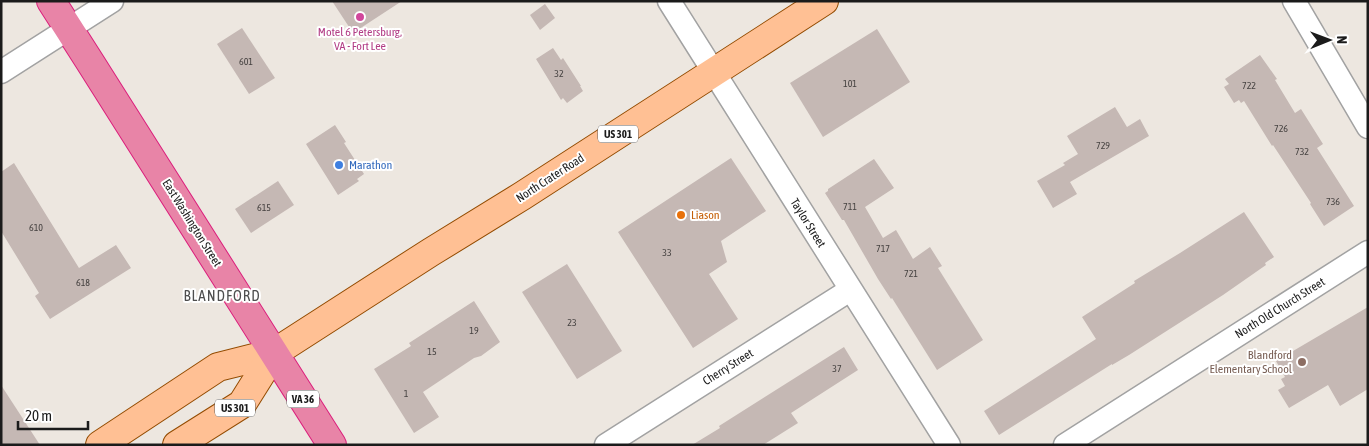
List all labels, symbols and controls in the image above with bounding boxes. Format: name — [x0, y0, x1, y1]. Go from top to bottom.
marker: Motel 6 Petersburg, VA - Fort Lee — [354, 11, 366, 23]
north arrow — [1304, 15, 1354, 65]
place label: Motel 6 Petersburg, VA - Fort Lee — [318, 25, 402, 53]
text: N — [1334, 36, 1350, 44]
house number: 601 — [239, 56, 253, 67]
house number: 32 — [554, 68, 564, 79]
house number: 101 — [843, 78, 857, 89]
house number: 722 — [1242, 80, 1256, 91]
house number: 726 — [1274, 123, 1288, 134]
road number: US 301 — [598, 126, 638, 142]
house number: 729 — [1096, 140, 1110, 151]
house number: 732 — [1295, 146, 1309, 157]
street label: North Crater Road — [513, 151, 587, 205]
place label: Marathon — [349, 158, 392, 172]
marker: Marathon — [333, 159, 345, 171]
street label: East Washington Street — [159, 177, 225, 270]
street label: Taylor Street — [787, 196, 829, 251]
house number: 736 — [1326, 196, 1340, 207]
house number: 711 — [843, 201, 857, 212]
house number: 615 — [257, 202, 271, 213]
place label: Liason — [691, 208, 720, 222]
marker: Liason — [675, 209, 687, 221]
house number: 610 — [29, 222, 43, 233]
house number: 717 — [876, 243, 890, 254]
house number: 33 — [662, 247, 672, 258]
house number: 721 — [904, 268, 918, 279]
street label: North Old Church Street — [1233, 274, 1328, 341]
house number: 618 — [76, 277, 90, 288]
district label: BLANDFORD — [183, 287, 261, 304]
house number: 23 — [567, 317, 577, 328]
house number: 19 — [469, 325, 479, 336]
house number: 15 — [427, 346, 437, 357]
street label: Cherry Street — [700, 346, 756, 388]
place label: Blandford Elementary School — [1210, 348, 1293, 376]
marker: Blandford Elementary School — [1296, 356, 1308, 368]
house number: 37 — [832, 363, 842, 374]
house number: 1 — [404, 388, 409, 399]
road number: VA 36 — [287, 390, 319, 408]
scale bar — [18, 398, 88, 430]
road number: US 301 — [215, 399, 255, 416]
text: 20 m — [25, 407, 52, 424]

